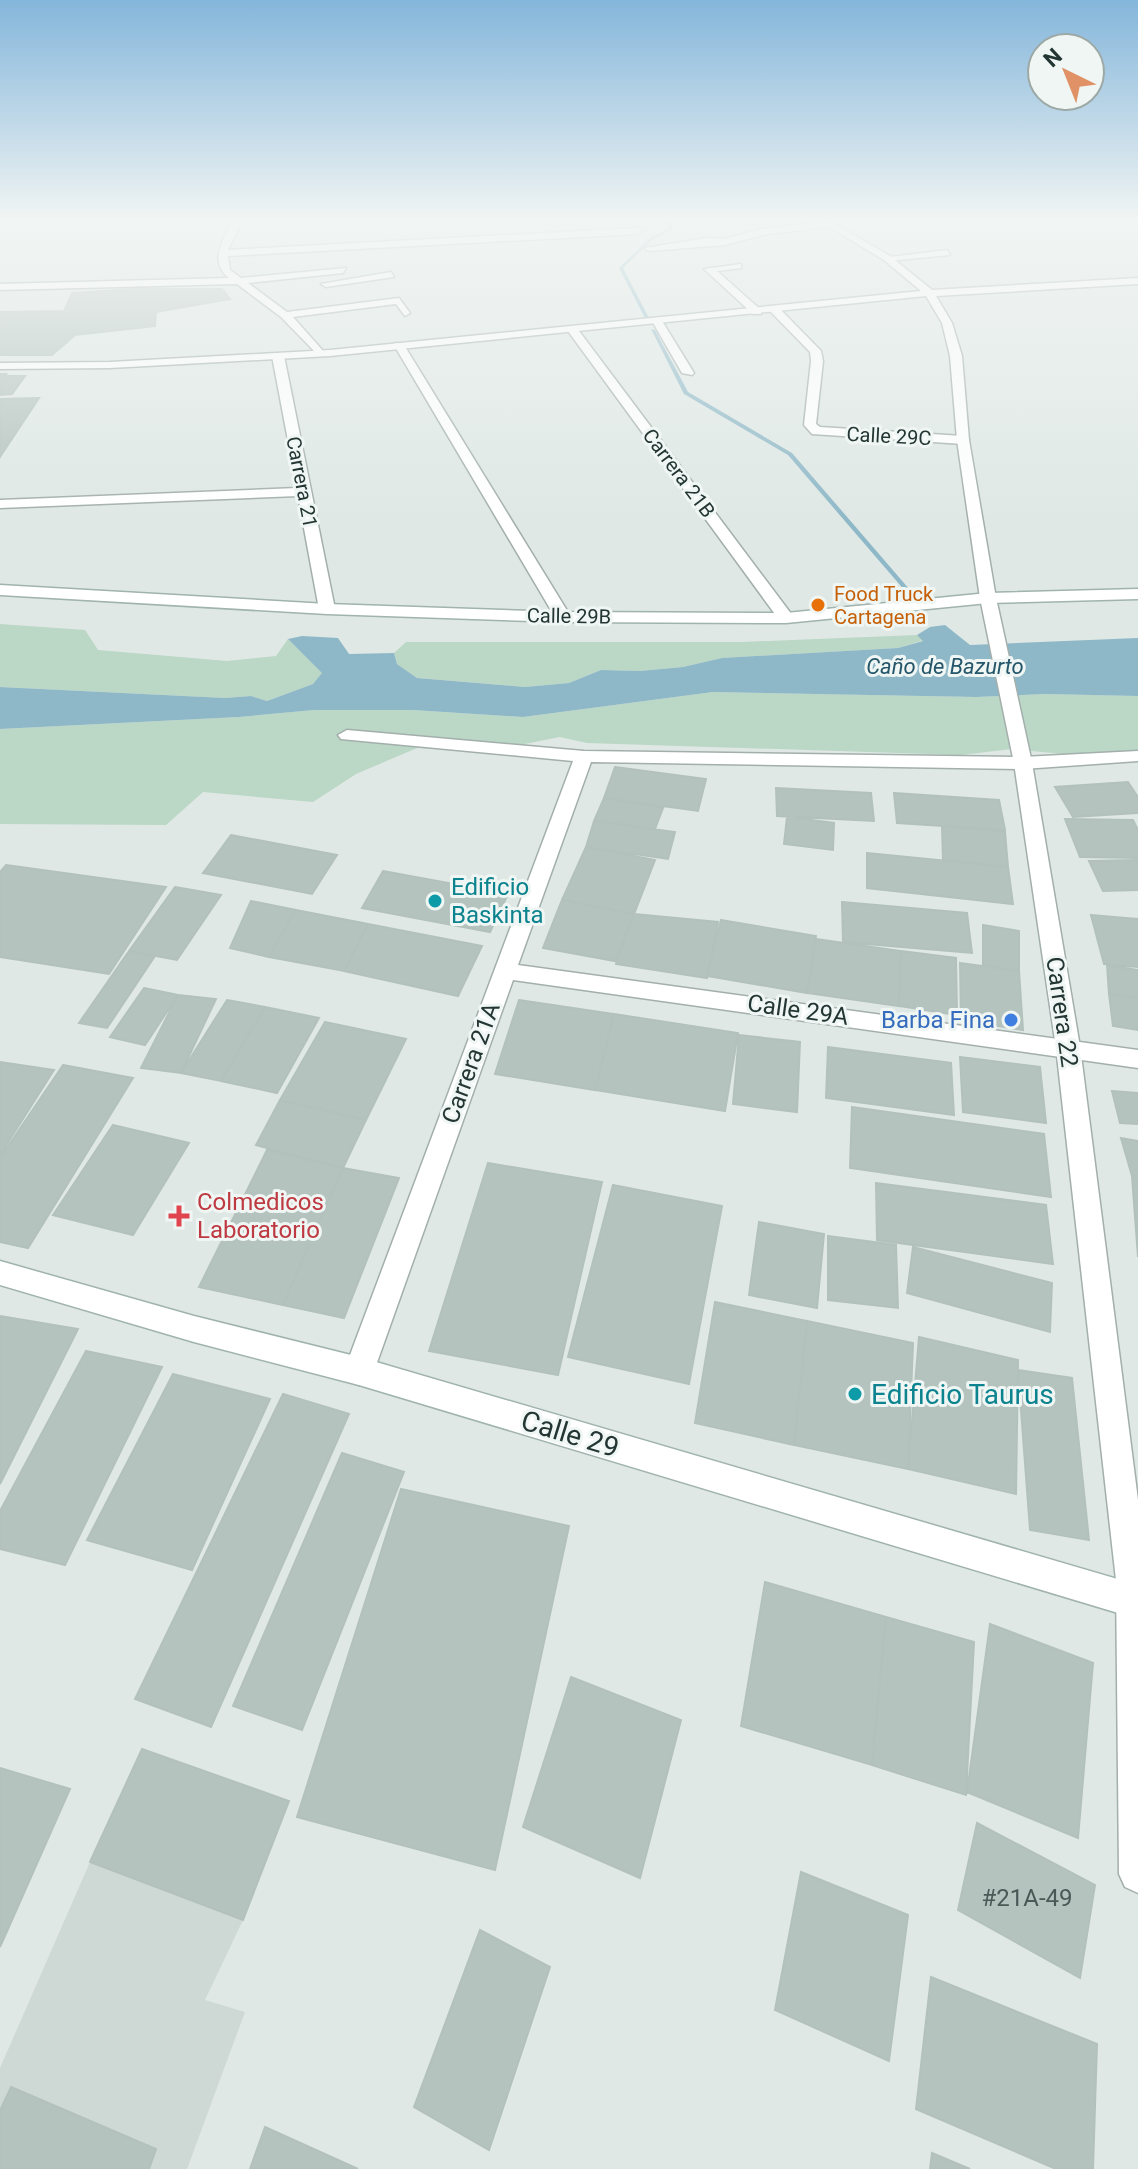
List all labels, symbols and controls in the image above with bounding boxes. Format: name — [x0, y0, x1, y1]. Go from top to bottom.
north arrow — [1026, 32, 1106, 112]
text: N — [1038, 43, 1067, 72]
street label: Calle 29C — [846, 422, 932, 450]
street label: Carrera 21B — [638, 424, 720, 522]
street label: Carrera 21 — [281, 434, 323, 530]
place label: Food Truck Cartagena — [834, 582, 934, 629]
marker: Food Truck Cartagena — [809, 596, 827, 614]
street label: Calle 29B — [527, 603, 611, 629]
water label: Caño de Bazurto — [866, 654, 1024, 679]
place label: Edificio Baskinta — [451, 873, 544, 929]
marker: Edificio Baskinta — [426, 892, 444, 910]
street label: Carrera 22 — [1040, 955, 1084, 1069]
street label: Calle 29A — [746, 989, 851, 1031]
street label: Carrera 21A — [436, 998, 506, 1127]
place label: Barba Fina — [881, 1006, 995, 1034]
marker: Barba Fina — [1002, 1011, 1020, 1029]
place label: Colmedicos Laboratorio — [197, 1188, 324, 1244]
marker: Colmedicos Laboratorio — [168, 1205, 190, 1227]
place label: Edificio Taurus — [871, 1378, 1054, 1411]
marker: Edificio Taurus — [846, 1385, 864, 1403]
street label: Calle 29 — [517, 1404, 623, 1464]
house number: #21A-49 — [981, 1884, 1073, 1912]

